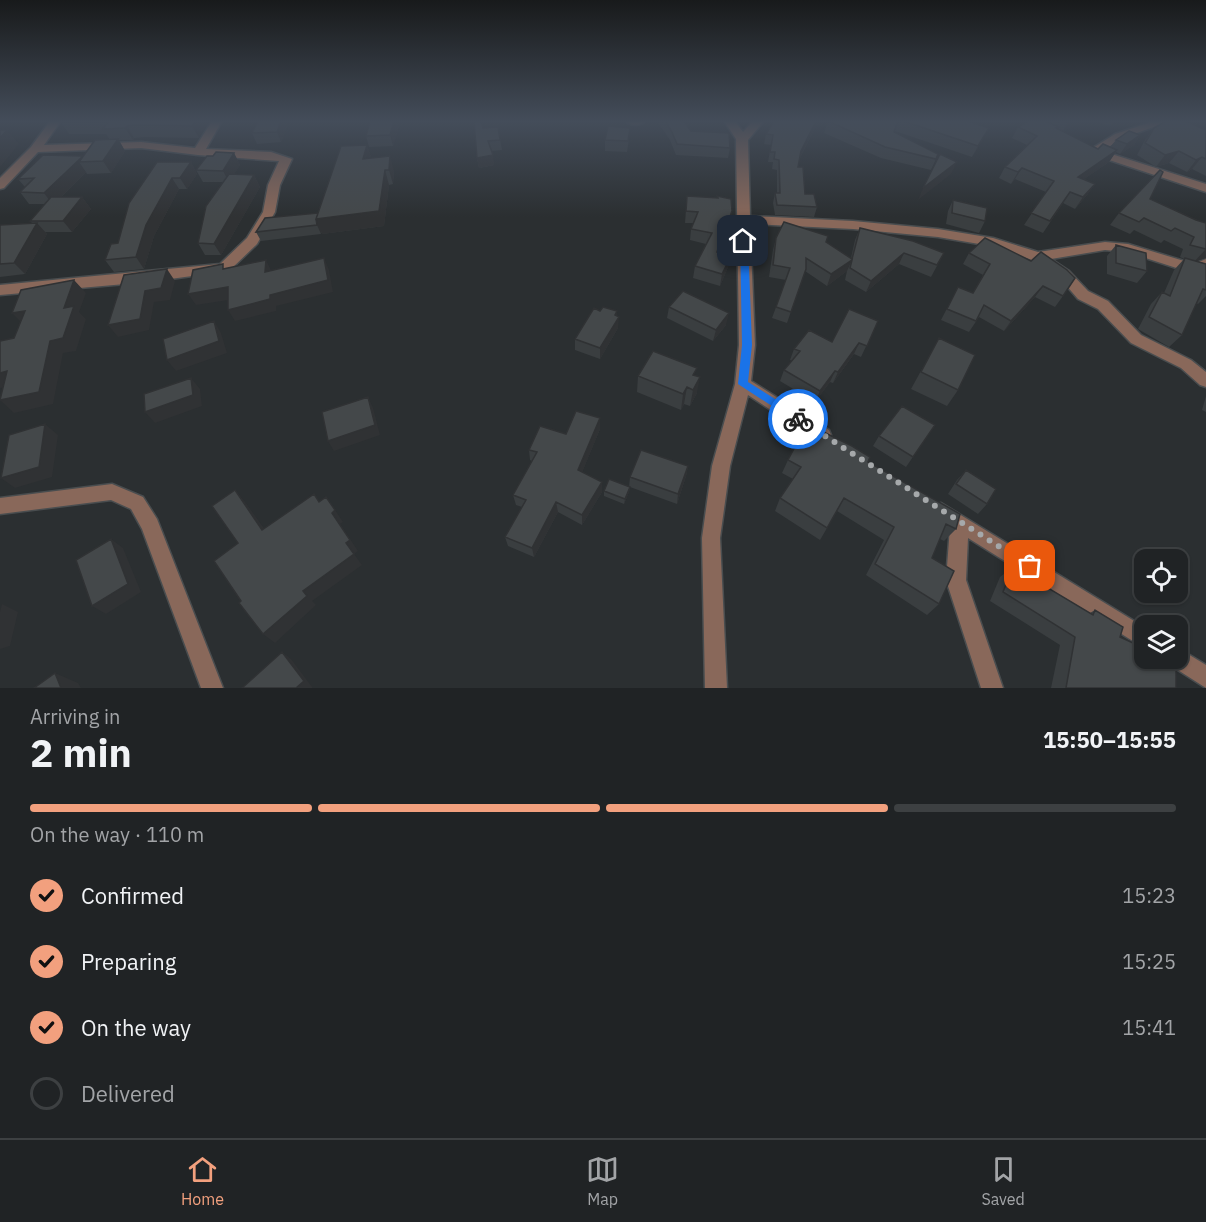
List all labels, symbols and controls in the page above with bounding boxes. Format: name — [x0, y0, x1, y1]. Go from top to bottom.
pin — [717, 215, 768, 266]
icon: home — [726, 224, 759, 257]
courier — [768, 389, 828, 449]
icon: bike — [782, 403, 815, 436]
pin — [1004, 540, 1055, 591]
icon: bag — [1013, 549, 1046, 582]
map controls — [1134, 549, 1188, 669]
button: locate — [1134, 549, 1188, 603]
button: layers — [1134, 615, 1188, 669]
text: Arriving in — [30, 703, 120, 730]
text: 15:50–15:55 — [1043, 725, 1176, 754]
text: 2 min — [30, 727, 132, 778]
text: On the way · 110 m — [30, 821, 204, 848]
icon: check — [30, 879, 63, 912]
text: Confirmed — [81, 881, 184, 910]
text: 15:23 — [1122, 882, 1176, 909]
icon: check — [30, 945, 63, 978]
text: Preparing — [81, 947, 176, 976]
text: 15:25 — [1122, 948, 1176, 975]
icon: check — [30, 1011, 63, 1044]
text: On the way — [81, 1013, 191, 1042]
text: 15:41 — [1122, 1014, 1176, 1041]
text: Delivered — [81, 1079, 175, 1108]
tab: Home — [181, 1153, 224, 1209]
tab: Map — [586, 1153, 619, 1209]
tab: Saved — [981, 1153, 1025, 1209]

